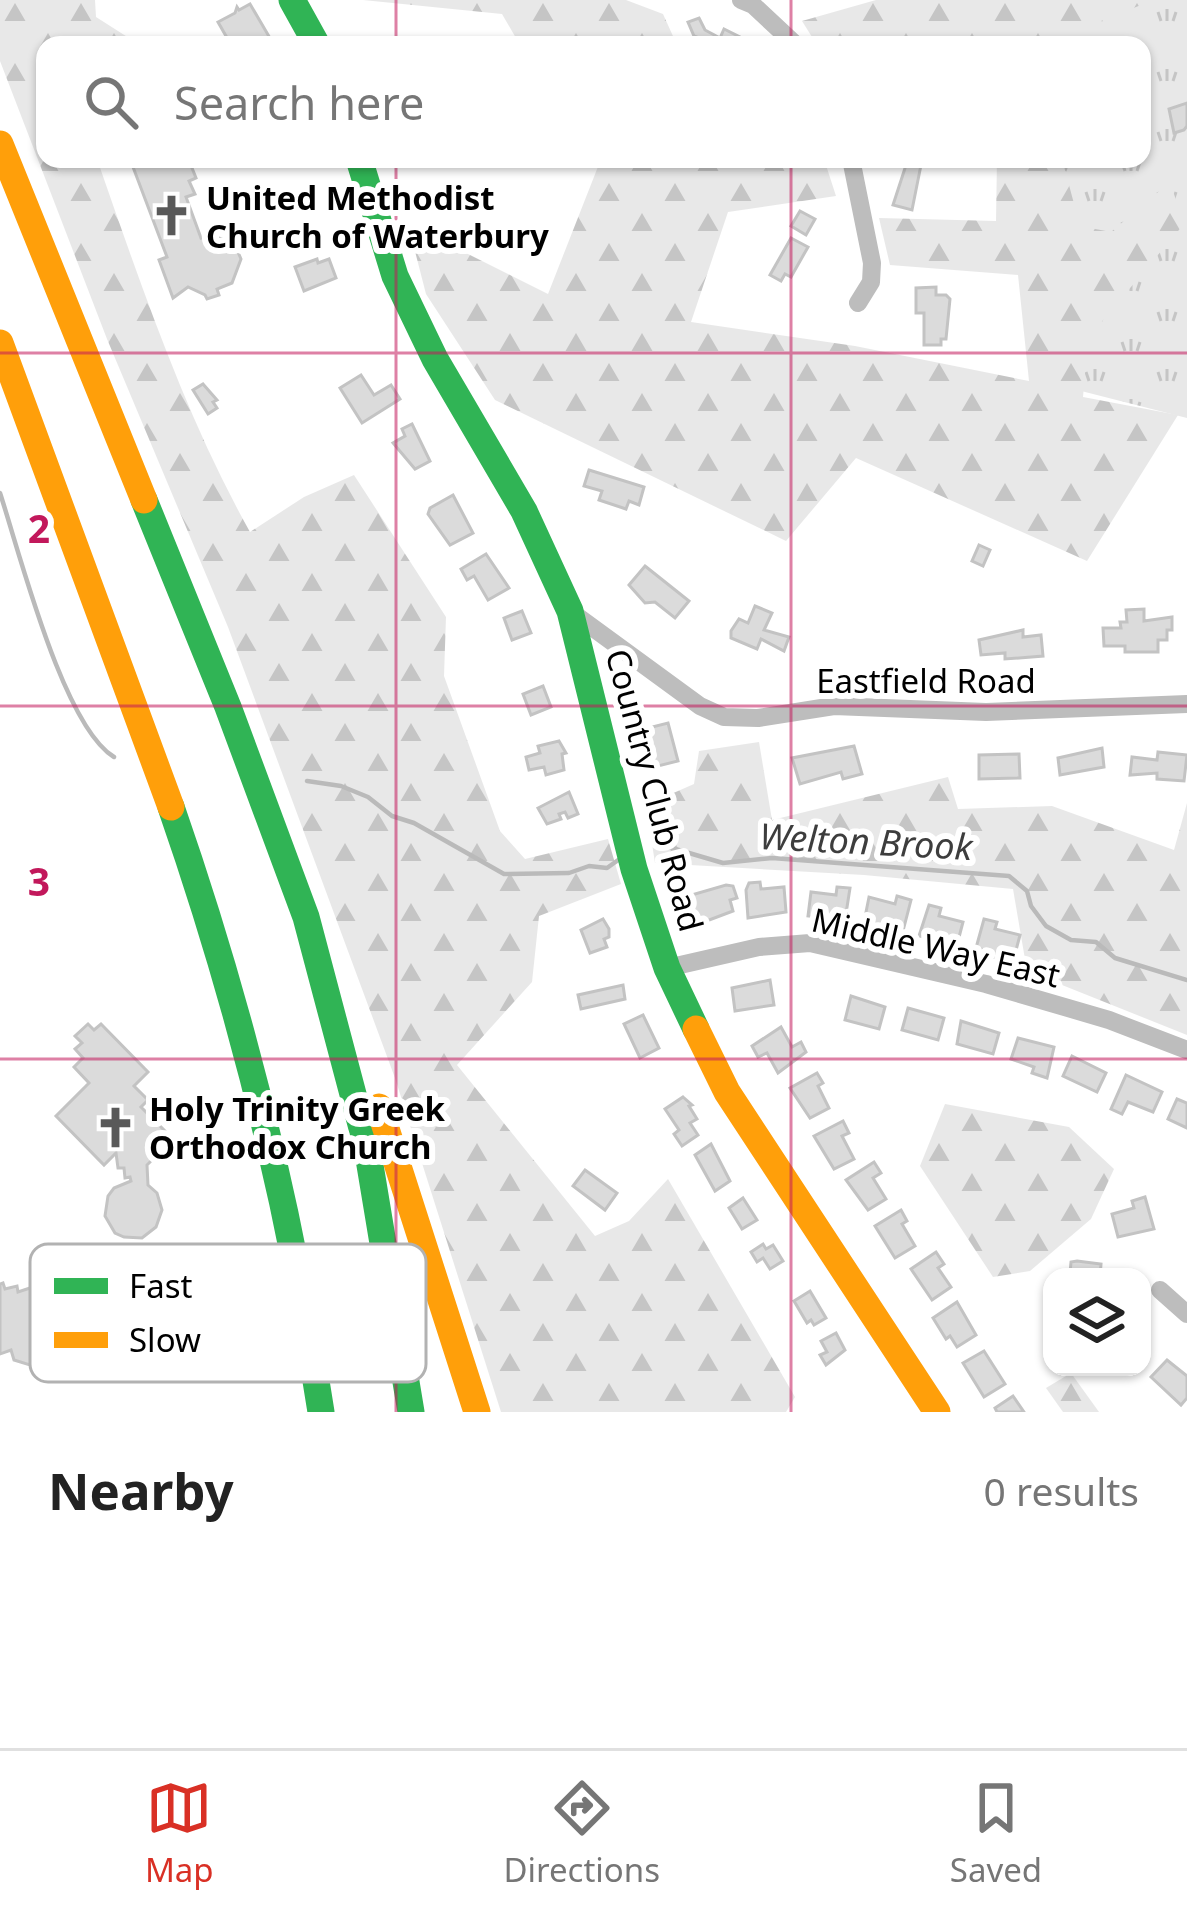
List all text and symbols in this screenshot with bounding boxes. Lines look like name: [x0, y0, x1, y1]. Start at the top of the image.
search box: [36, 36, 1151, 168]
icon: search: [78, 69, 144, 135]
text: Search here: [174, 72, 424, 133]
place label: United Methodist Church of Waterbury: [206, 175, 549, 258]
church icon: United Methodist Church of Waterbury: [149, 193, 195, 239]
text: 2: [28, 501, 50, 554]
street label: Country Club Road: [596, 644, 714, 936]
street label: Eastfield Road: [816, 658, 1036, 703]
water label: Welton Brook: [758, 811, 975, 871]
text: 3: [28, 854, 50, 907]
street label: Middle Way East: [808, 897, 1065, 997]
place label: Holy Trinity Greek Orthodox Church: [149, 1086, 446, 1169]
church icon: Holy Trinity Greek Orthodox Church: [92, 1104, 138, 1150]
legend: [30, 1244, 426, 1382]
text: Fast: [129, 1263, 192, 1308]
map controls: [1043, 1268, 1151, 1376]
button: layers: [1043, 1268, 1151, 1376]
text: Slow: [129, 1317, 201, 1362]
text: Nearby: [48, 1455, 234, 1525]
text: 0 results: [984, 1464, 1139, 1517]
tab: Map: [145, 1775, 214, 1892]
tab: Directions: [503, 1775, 660, 1892]
tab: Saved: [950, 1775, 1042, 1892]

